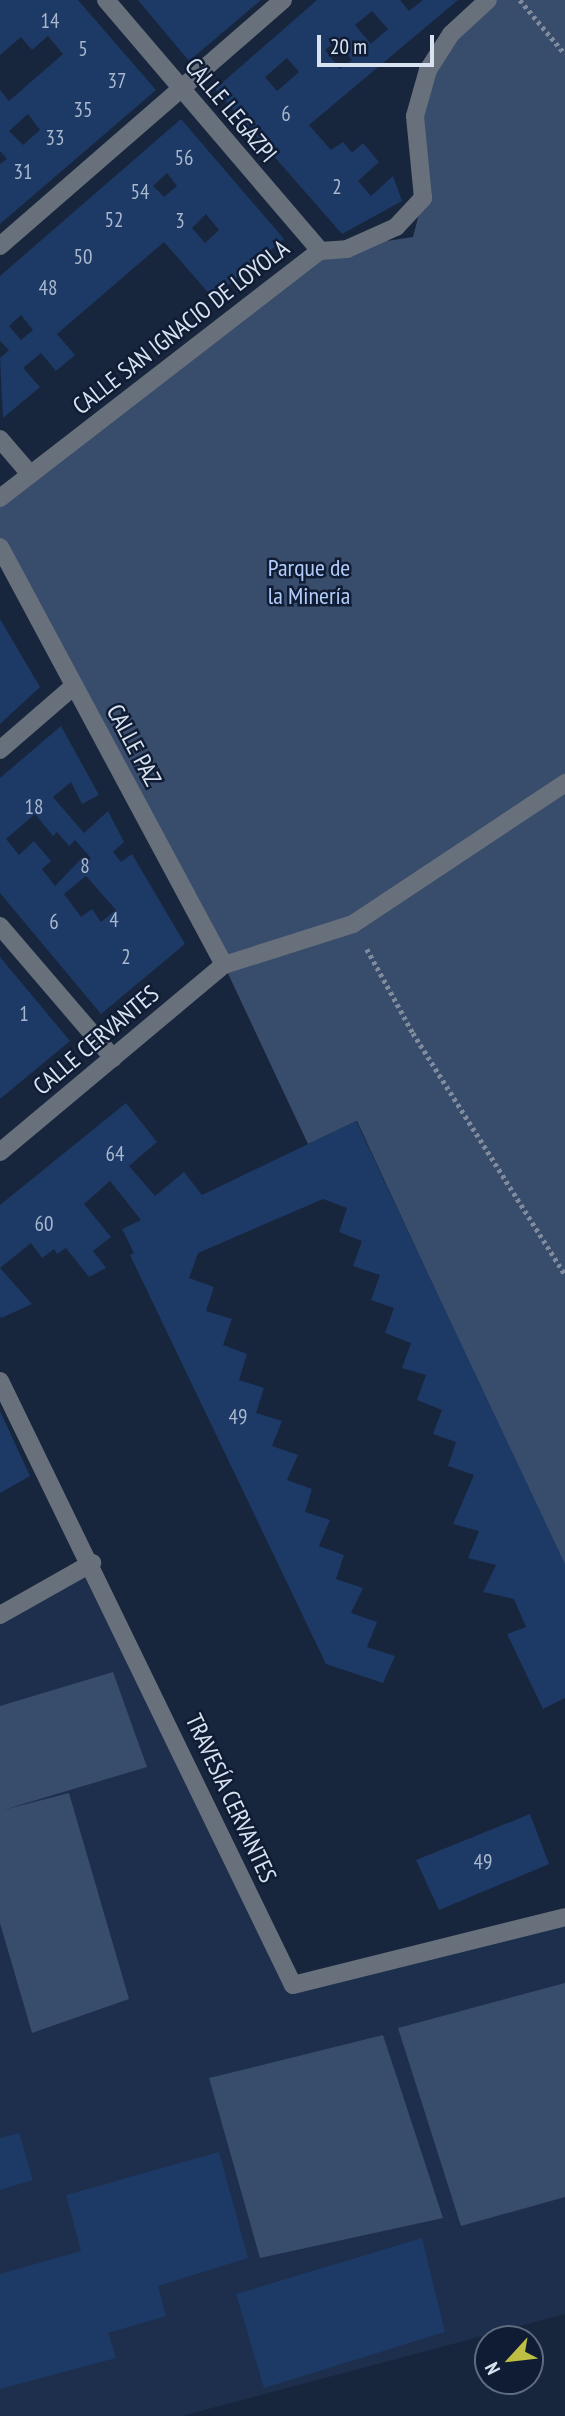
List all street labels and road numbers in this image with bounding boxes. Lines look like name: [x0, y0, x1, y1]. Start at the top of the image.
street label: CALLE LEGAZPI: [179, 52, 283, 168]
street label: CALLE SAN IGNACIO DE LOYOLA: [67, 234, 295, 420]
street label: CALLE PAZ: [101, 699, 167, 791]
street label: CALLE CERVANTES: [28, 979, 164, 1101]
street label: TRAVESÍA CERVANTES: [179, 1709, 283, 1887]

